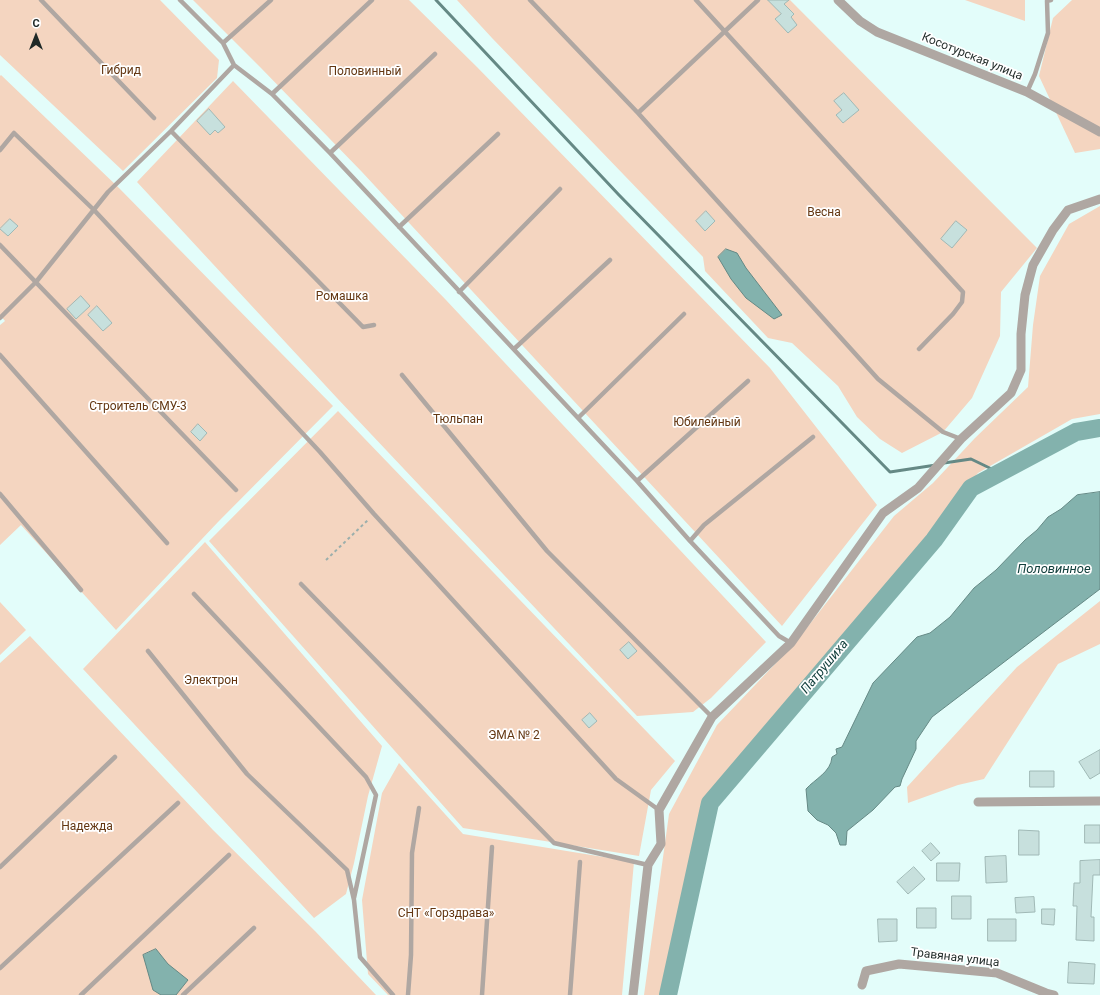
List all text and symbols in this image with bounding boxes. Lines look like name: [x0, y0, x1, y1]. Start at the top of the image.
north arrow: [16, 16, 56, 56]
text: С: [32, 17, 40, 30]
street label: Косотурская улица: [919, 30, 1025, 84]
park label: Гибрид: [101, 64, 141, 78]
park label: Половинный: [329, 65, 401, 79]
park label: Весна: [807, 206, 841, 220]
park label: Ромашка: [316, 290, 368, 304]
park label: Строитель СМУ-3: [89, 400, 187, 414]
park label: Тюльпан: [433, 413, 483, 427]
park label: Юбилейный: [673, 416, 741, 430]
water label: Половинное: [1017, 562, 1091, 578]
water label: Патрушиха: [798, 637, 852, 697]
park label: Электрон: [184, 674, 238, 688]
park label: ЭМА № 2: [488, 729, 540, 743]
park label: Надежда: [61, 820, 113, 834]
park label: СНТ «Горздрава»: [398, 907, 494, 921]
street label: Травяная улица: [910, 945, 1000, 971]

